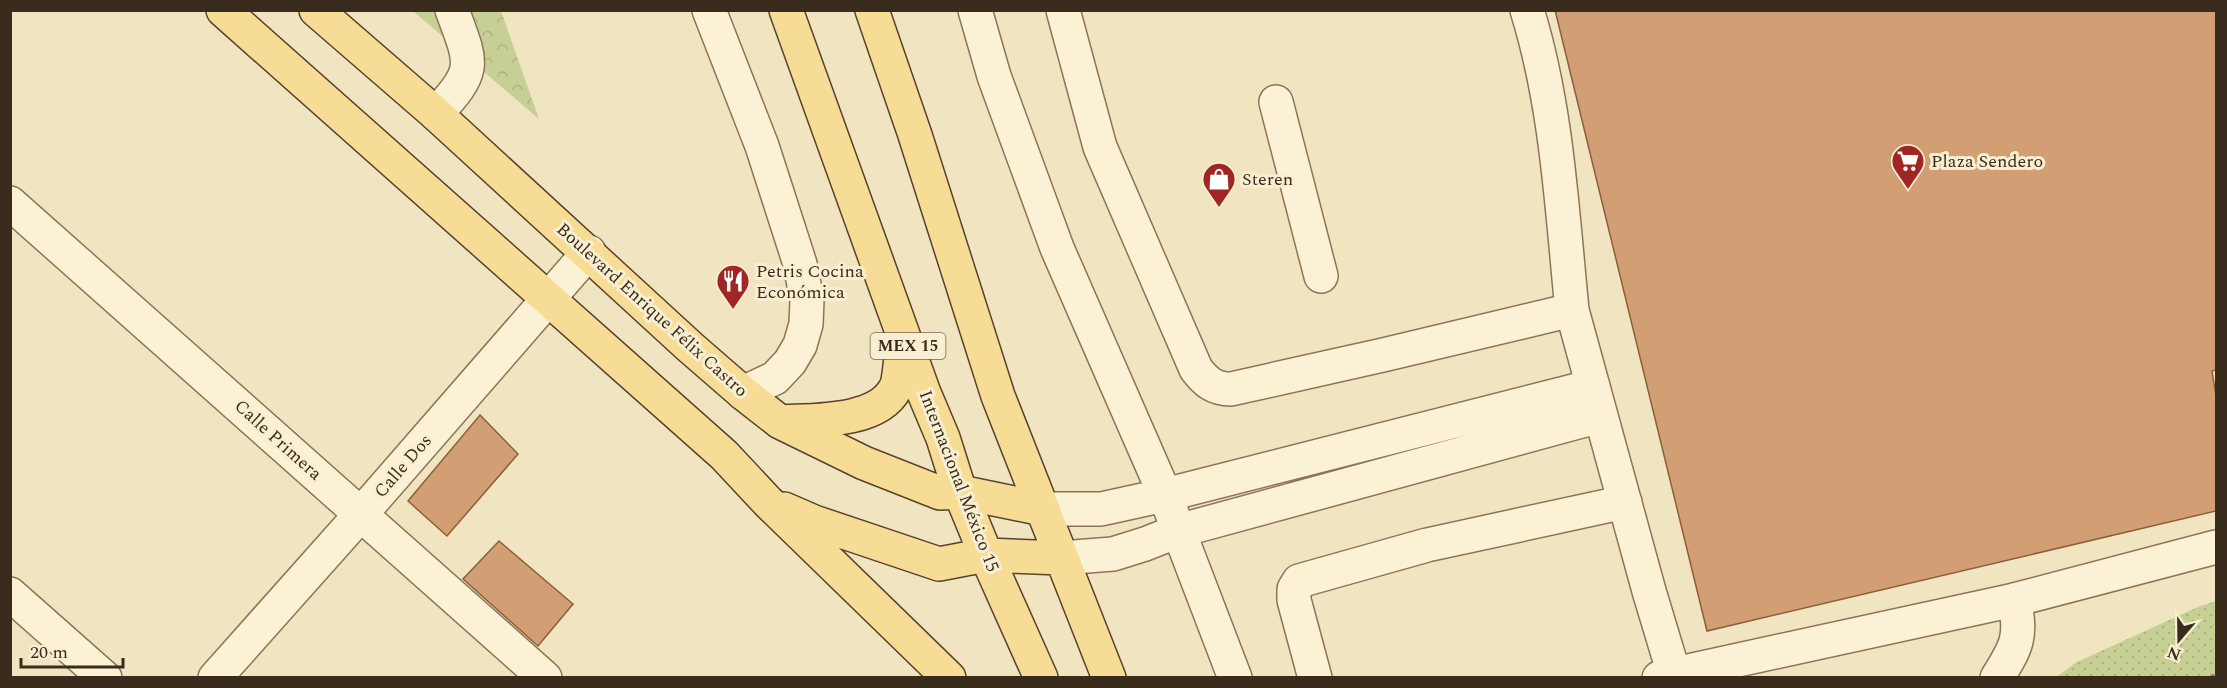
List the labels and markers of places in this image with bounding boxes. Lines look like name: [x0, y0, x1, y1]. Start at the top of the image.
supermarket icon: Plaza Sendero: [1890, 143, 1926, 190]
place label: Plaza Sendero: [1931, 148, 2043, 175]
shop icon: Steren: [1201, 161, 1237, 208]
place label: Steren: [1242, 166, 1293, 193]
place label: Petris Cocina Económica: [756, 258, 864, 306]
restaurant icon: Petris Cocina Económica: [715, 263, 751, 310]

